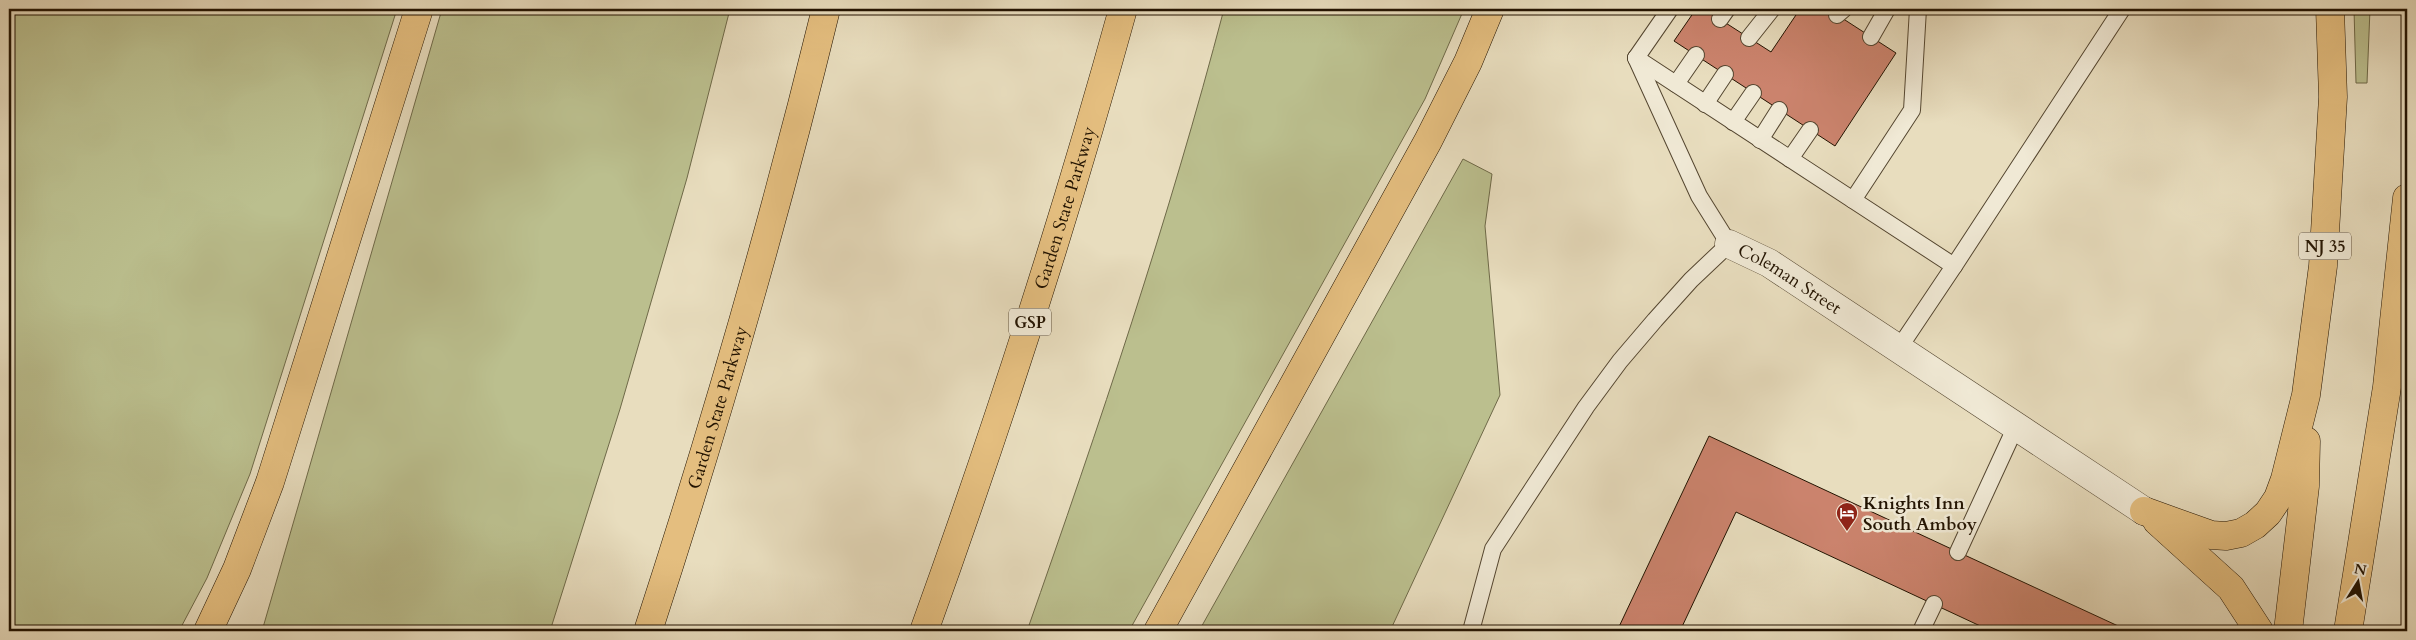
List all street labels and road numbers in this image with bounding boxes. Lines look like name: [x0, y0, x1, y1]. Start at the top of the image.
street label: Garden State Parkway: [1029, 123, 1102, 293]
road number: NJ 35: [2299, 232, 2351, 260]
street label: Coleman Street: [1733, 238, 1846, 321]
road number: GSP: [1009, 308, 1051, 336]
street label: Garden State Parkway: [682, 323, 754, 492]

